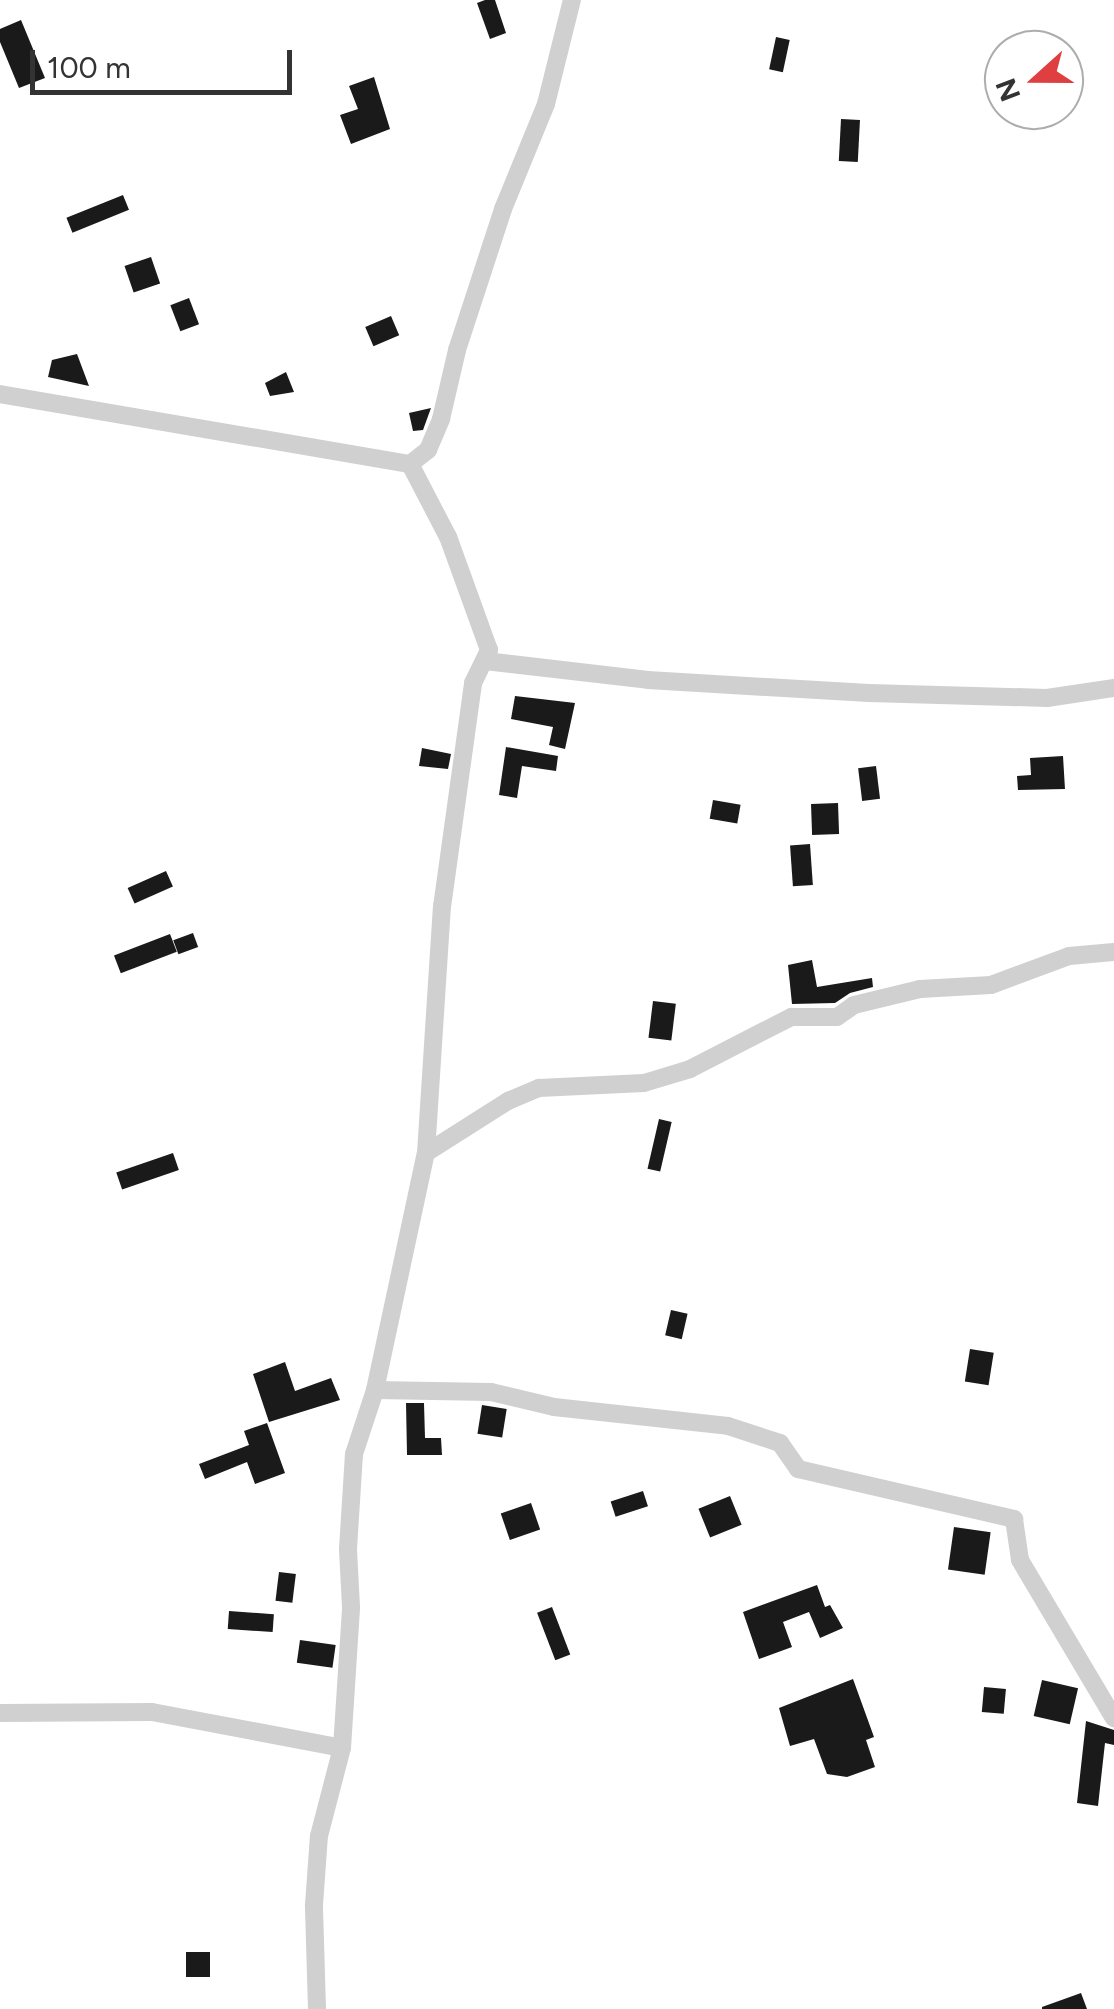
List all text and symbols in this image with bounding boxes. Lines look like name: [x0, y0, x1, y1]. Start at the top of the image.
scale bar: [35, 30, 298, 92]
north arrow: [984, 30, 1084, 130]
text: 100 m: [47, 49, 131, 86]
text: N: [988, 74, 1028, 106]

